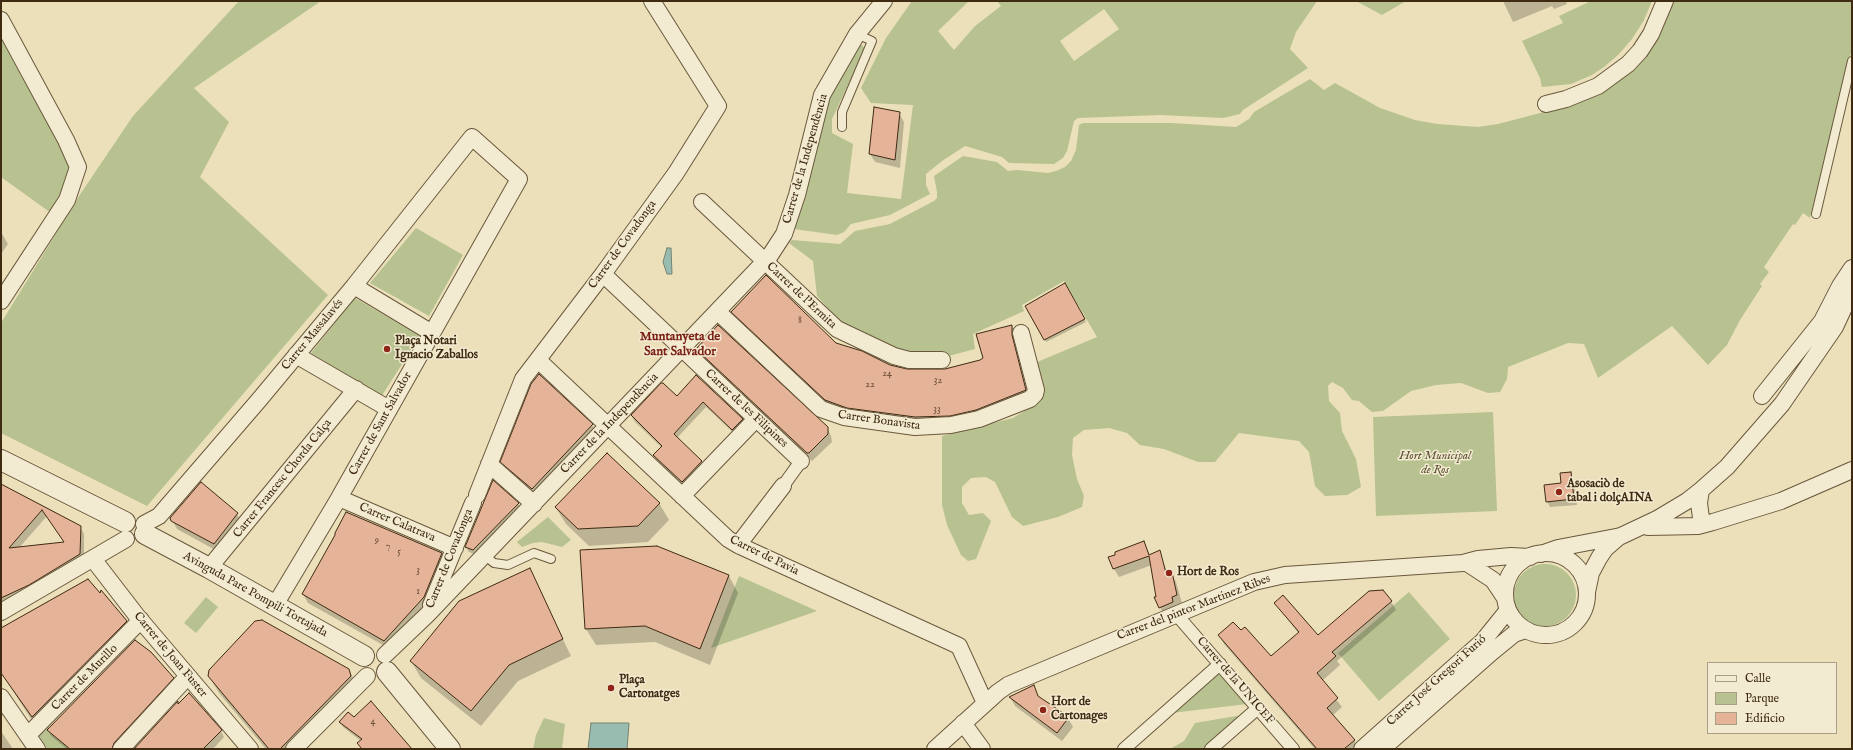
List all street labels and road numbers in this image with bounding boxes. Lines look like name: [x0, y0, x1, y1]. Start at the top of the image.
street label: Carrer de la Independència: [781, 92, 831, 226]
street label: Carrer de Covadonga: [586, 198, 660, 292]
street label: Carrer de l'Ermita: [763, 260, 839, 332]
street label: Carrer Massalavés: [279, 296, 347, 374]
street label: Carrer de les Filipines: [701, 367, 791, 451]
street label: Carrer de Sant Salvador: [347, 370, 415, 478]
street label: Carrer de la Independència: [558, 371, 662, 477]
street label: Carrer Bonavista: [837, 408, 921, 434]
street label: Carrer Francesc Chorda Calça: [231, 417, 335, 541]
street label: Carrer Calatrava: [357, 500, 437, 546]
street label: Carrer de Covadonga: [423, 507, 477, 611]
street label: Carrer de Pavia: [727, 533, 801, 579]
street label: Avinguda Pare Pompili Tortajada: [180, 549, 330, 641]
street label: Carrer del pintor Martinez Ribes: [1115, 572, 1273, 644]
street label: Carrer de Joan Fuster: [130, 609, 210, 701]
street label: Carrer José Gregori Furió: [1384, 633, 1490, 729]
street label: Carrer de la UNICEF: [1193, 634, 1277, 728]
street label: Carrer de Murillo: [49, 642, 121, 714]

